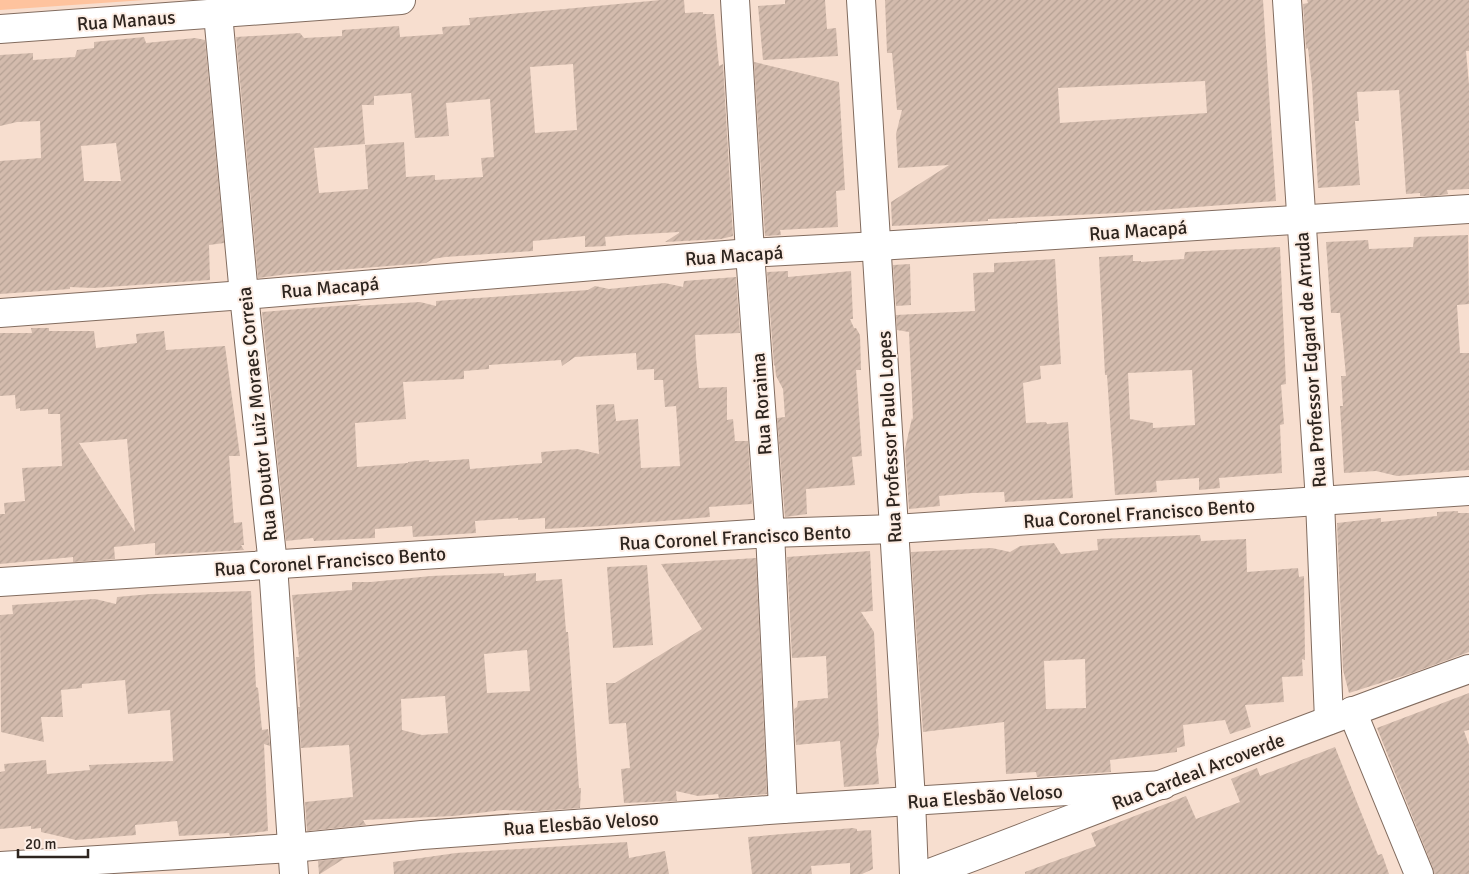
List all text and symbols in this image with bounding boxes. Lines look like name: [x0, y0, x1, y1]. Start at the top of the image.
street label: Rua Manaus: [76, 6, 176, 36]
street label: Rua Macapá: [1088, 216, 1188, 246]
street label: Rua Professor Edgard de Arruda: [1290, 231, 1332, 489]
street label: Rua Macapá: [684, 241, 784, 271]
street label: Rua Macapá: [280, 272, 380, 304]
street label: Rua Doutor Luiz Moraes Correia: [233, 286, 283, 542]
street label: Rua Professor Paulo Lopes: [872, 330, 908, 544]
street label: Rua Roraima: [746, 352, 778, 456]
street label: Rua Coronel Francisco Bento: [1022, 494, 1256, 534]
street label: Rua Coronel Francisco Bento: [619, 520, 852, 556]
street label: Rua Coronel Francisco Bento: [213, 542, 447, 582]
street label: Rua Cardeal Arcoverde: [1109, 728, 1288, 816]
street label: Rua Elesbão Veloso: [907, 780, 1064, 814]
street label: Rua Elesbão Veloso: [503, 807, 660, 841]
scale bar: [18, 826, 88, 858]
text: 20 m: [25, 835, 56, 853]

